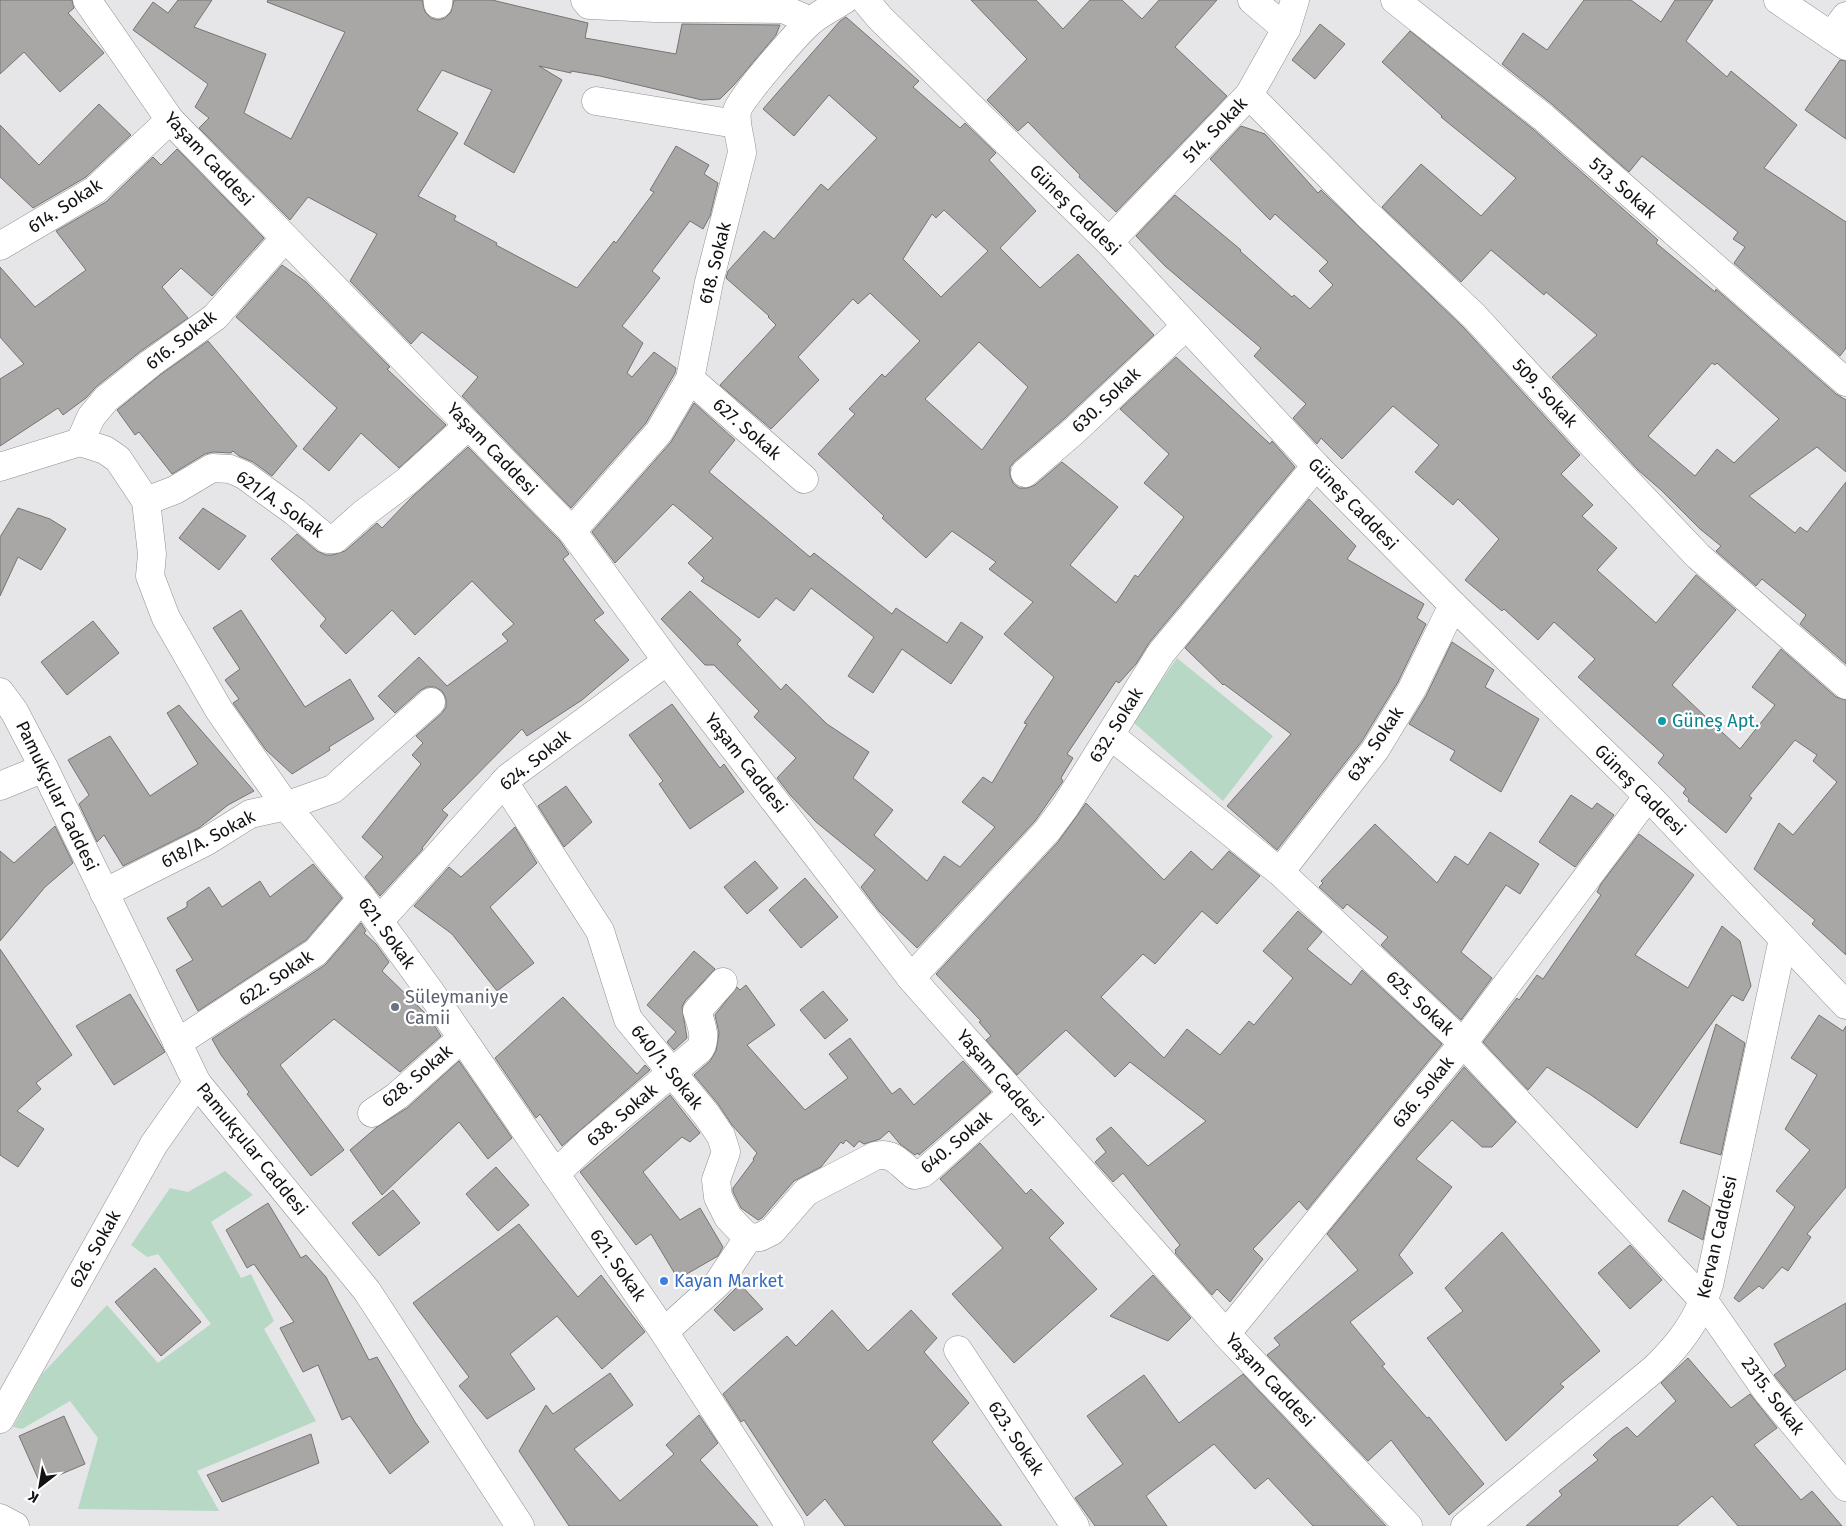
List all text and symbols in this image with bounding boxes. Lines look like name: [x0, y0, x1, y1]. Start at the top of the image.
street label: 514. Sokak: [1178, 92, 1252, 167]
street label: Yaşam Caddesi: [160, 107, 258, 211]
street label: 513. Sokak: [1585, 153, 1662, 224]
street label: Güneş Caddesi: [1025, 160, 1125, 260]
street label: 614. Sokak: [24, 174, 107, 238]
street label: 618. Sokak: [694, 219, 736, 306]
street label: 616. Sokak: [141, 305, 221, 374]
street label: 509. Sokak: [1508, 354, 1583, 432]
street label: 630. Sokak: [1067, 362, 1145, 437]
street label: 627. Sokak: [708, 393, 786, 465]
street label: Yaşam Caddesi: [442, 398, 542, 500]
street label: Güneş Caddesi: [1303, 453, 1403, 555]
street label: 621/A. Sokak: [232, 466, 329, 543]
street label: 632. Sokak: [1084, 683, 1148, 767]
street label: 634. Sokak: [1342, 702, 1408, 785]
street label: Yaşam Caddesi: [700, 709, 792, 817]
place label: Güneş Apt.: [1672, 710, 1759, 732]
marker: Güneş Apt.: [1656, 715, 1668, 727]
street label: Pamukçular Caddesi: [11, 717, 103, 875]
street label: 624. Sokak: [495, 724, 575, 795]
street label: Güneş Caddesi: [1590, 740, 1690, 840]
street label: 618/A. Sokak: [157, 805, 259, 873]
street label: 621. Sokak: [354, 893, 421, 974]
street label: 622. Sokak: [235, 945, 318, 1011]
street label: 625. Sokak: [1382, 966, 1459, 1040]
place label: Süleymaniye Camii: [405, 986, 509, 1029]
marker: Süleymaniye Camii: [389, 1001, 401, 1013]
street label: 640/1. Sokak: [626, 1020, 708, 1114]
street label: Yaşam Caddesi: [952, 1025, 1048, 1131]
street label: 628. Sokak: [377, 1040, 457, 1112]
street label: 636. Sokak: [1388, 1051, 1459, 1132]
street label: Pamukçular Caddesi: [192, 1078, 312, 1220]
street label: 638. Sokak: [582, 1079, 662, 1151]
street label: 640. Sokak: [916, 1105, 997, 1178]
street label: Kervan Caddesi: [1692, 1173, 1742, 1301]
street label: 626. Sokak: [65, 1206, 126, 1292]
street label: 621. Sokak: [585, 1225, 651, 1306]
place label: Kayan Market: [674, 1270, 784, 1292]
marker: Kayan Market: [658, 1275, 670, 1287]
street label: Yaşam Caddesi: [1221, 1328, 1319, 1432]
street label: 2315. Sokak: [1737, 1353, 1810, 1440]
street label: 623. Sokak: [983, 1397, 1049, 1480]
north arrow: [15, 1461, 65, 1511]
text: K: [24, 1487, 42, 1506]

